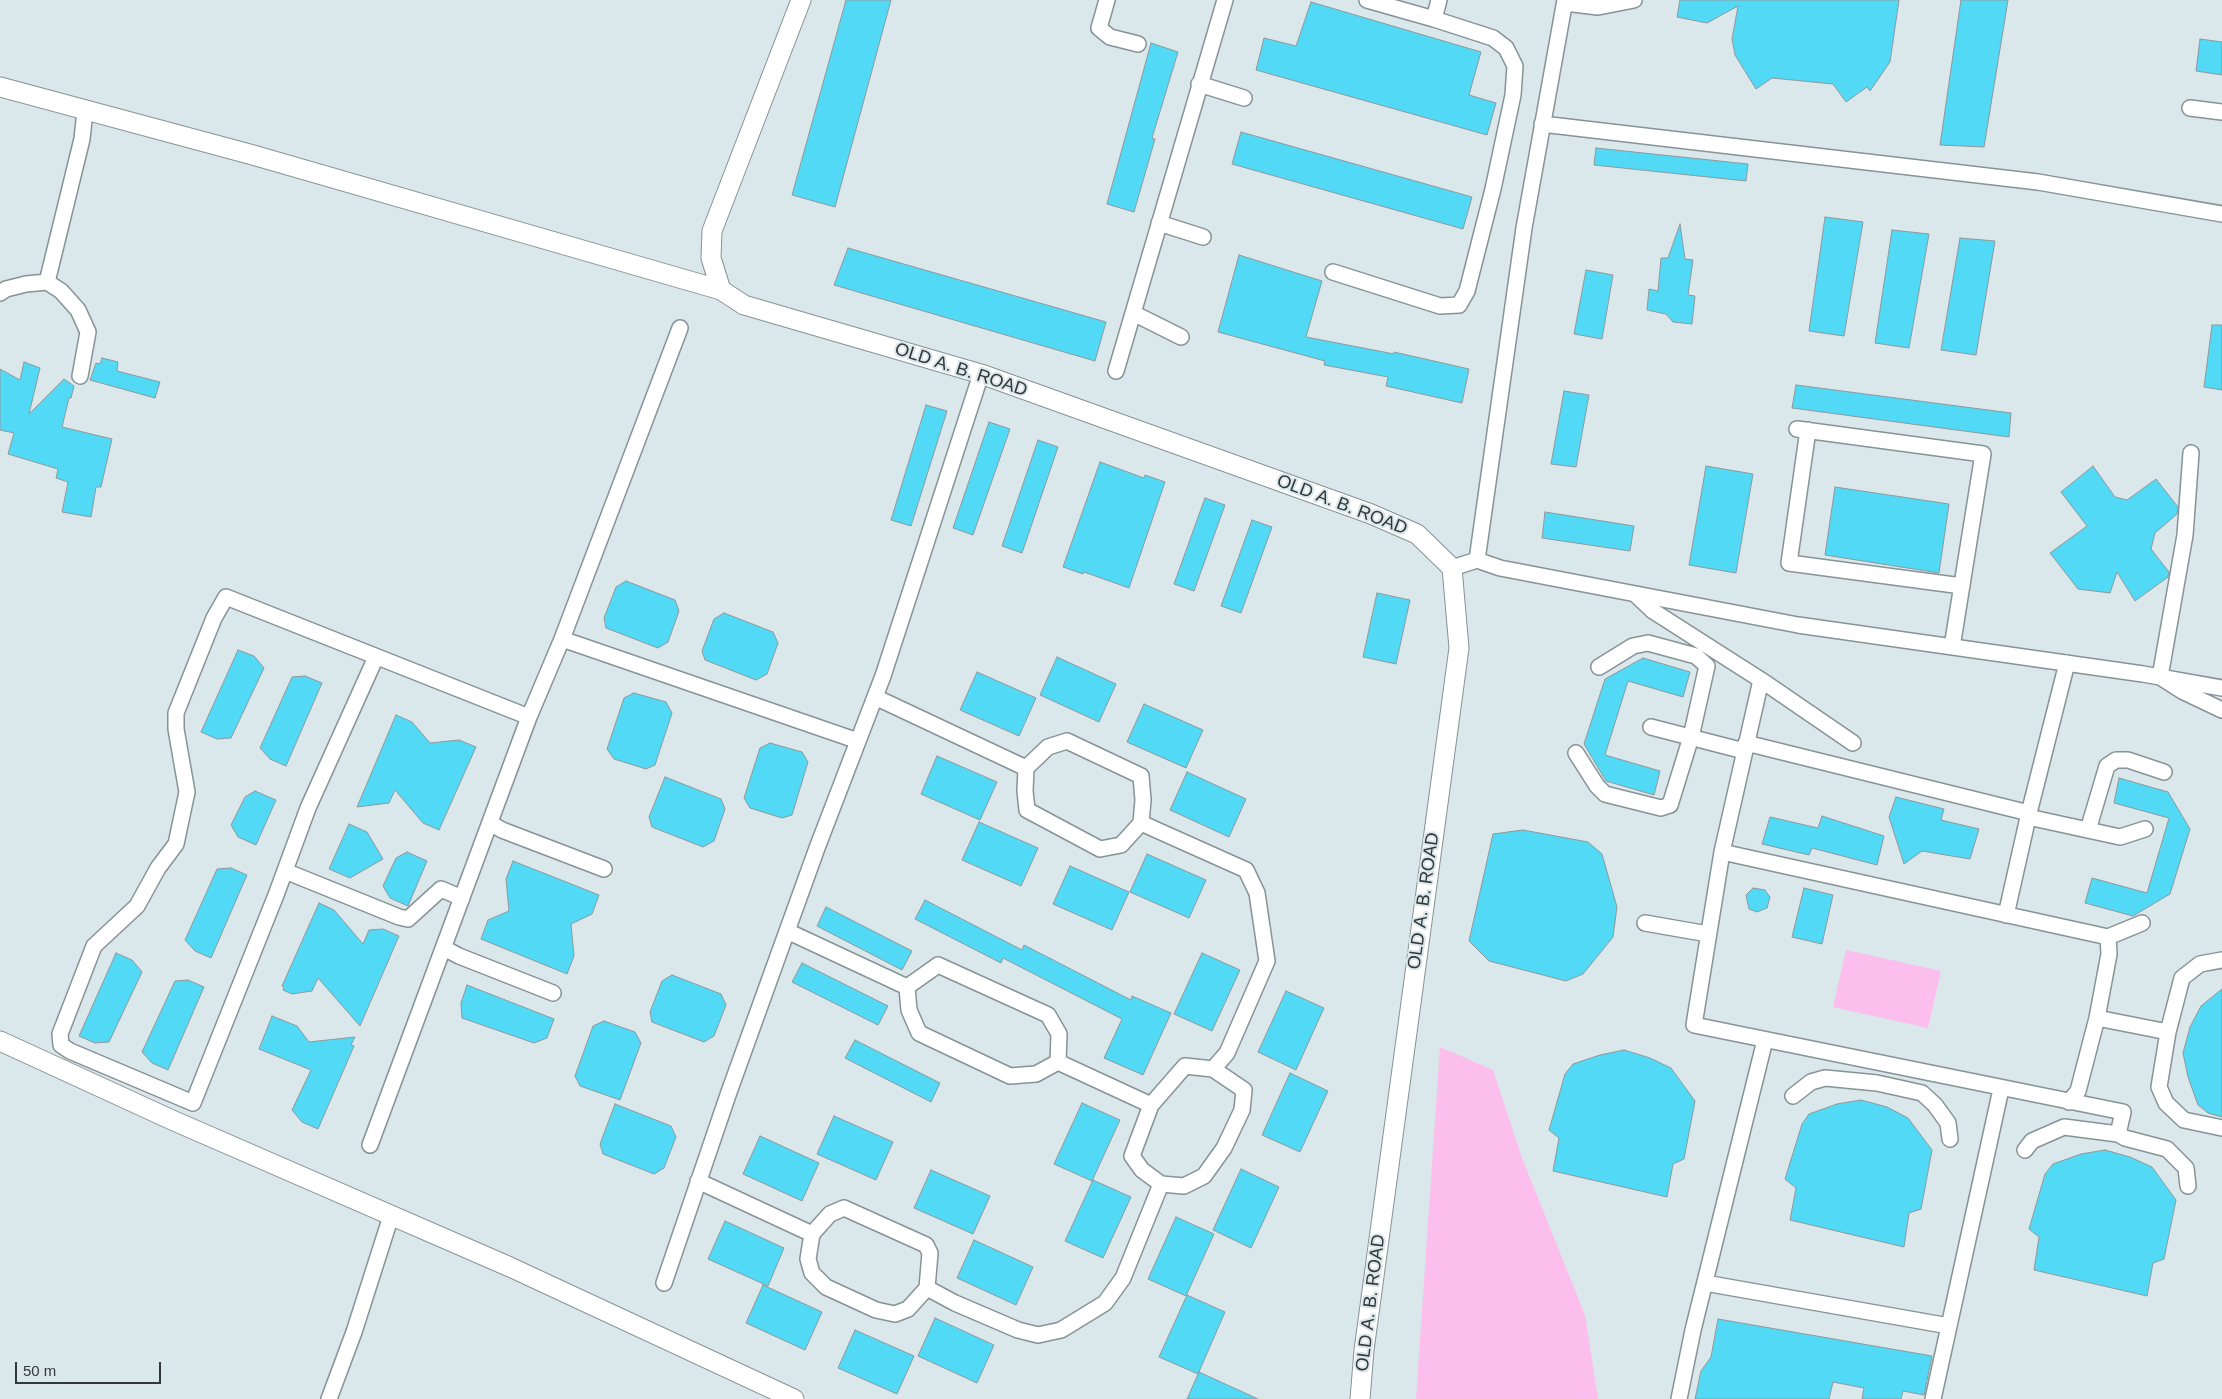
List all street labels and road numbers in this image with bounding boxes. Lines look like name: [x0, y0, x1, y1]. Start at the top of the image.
street label: OLD A. B. ROAD: [892, 338, 1030, 402]
street label: OLD A. B. ROAD: [1274, 470, 1410, 540]
street label: OLD A. B. ROAD: [1404, 831, 1444, 971]
street label: OLD A. B. ROAD: [1352, 1233, 1390, 1373]

